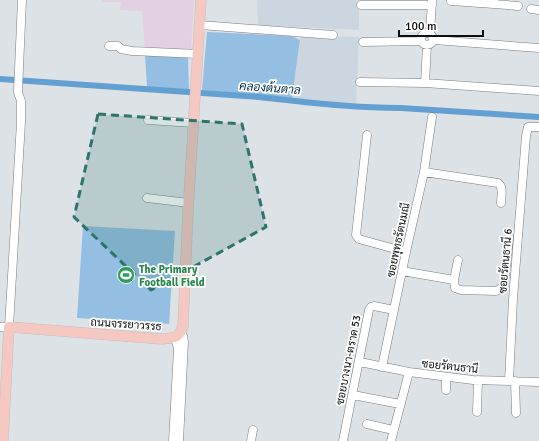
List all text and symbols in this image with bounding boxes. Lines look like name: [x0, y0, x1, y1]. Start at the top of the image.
scale bar: [399, 12, 483, 38]
text: 100 m: [405, 19, 437, 34]
water label: คลองต้นตาล: [239, 79, 301, 98]
street label: ซอยพุทธรัตนมณี: [382, 201, 415, 279]
street label: ซอยรัตนธานี 6: [494, 228, 515, 294]
place label: The Primary Football Field: [139, 263, 205, 289]
sports icon: The Primary Football Field: [116, 265, 136, 285]
street label: ซอยบางนา-ตราด 53: [333, 314, 364, 406]
street label: ถนนจรรยาวรรธ: [90, 316, 162, 333]
street label: ซอยรัตนธานี: [421, 355, 479, 376]

